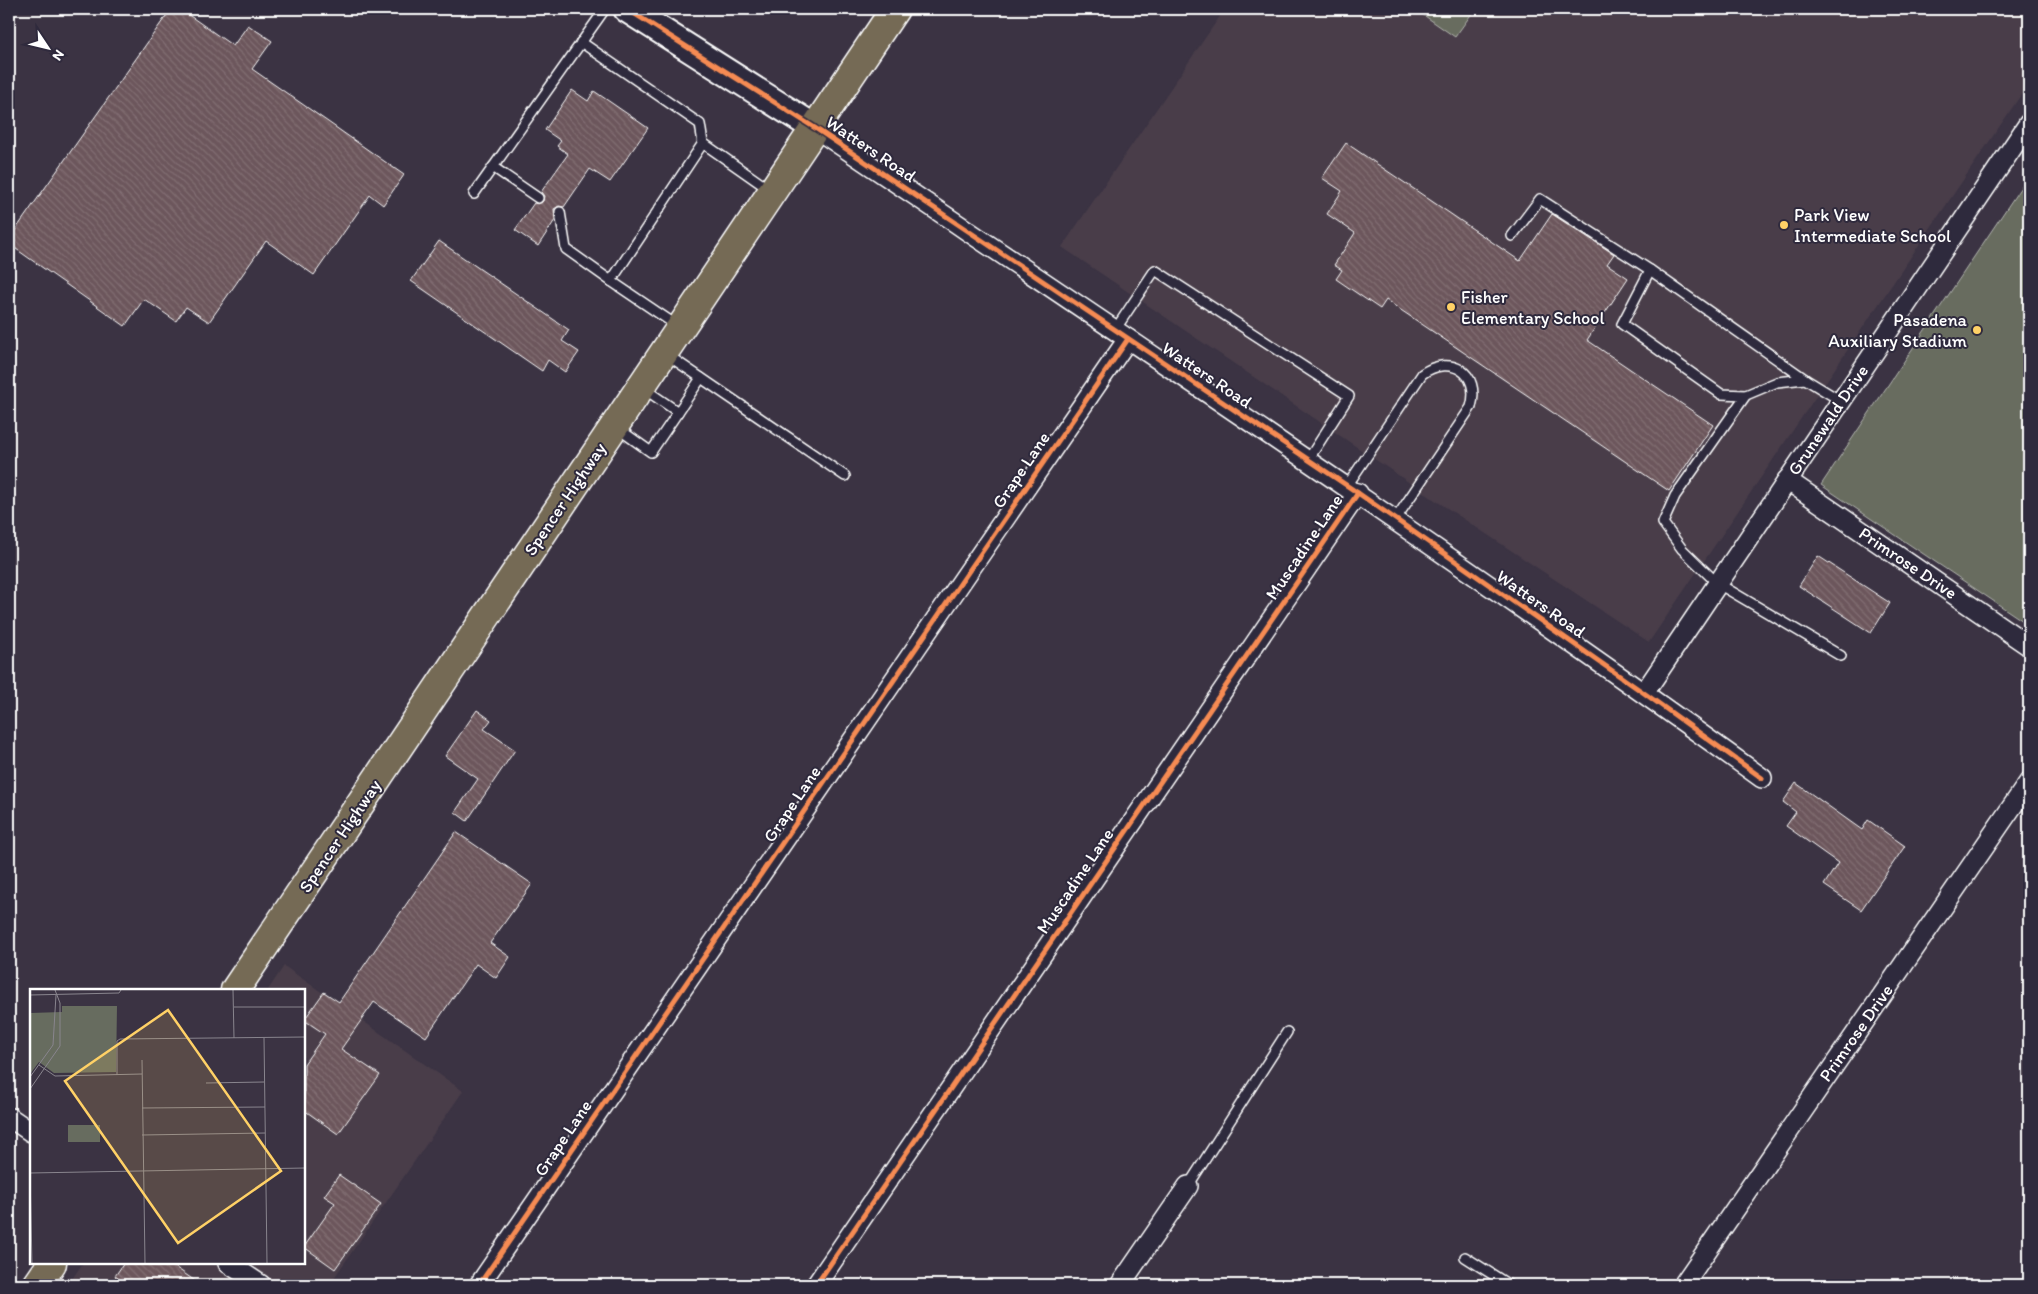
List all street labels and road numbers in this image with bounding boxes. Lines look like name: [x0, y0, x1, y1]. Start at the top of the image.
street label: Watters Road: [822, 111, 920, 187]
street label: Watters Road: [1158, 337, 1256, 413]
street label: Grunewald Drive: [1783, 361, 1873, 479]
street label: Grape Lane: [987, 428, 1055, 512]
street label: Spencer Highway: [519, 438, 611, 560]
street label: Muscadine Lane: [1261, 490, 1347, 604]
street label: Primrose Drive: [1855, 522, 1961, 604]
street label: Watters Road: [1492, 565, 1590, 643]
street label: Grape Lane: [758, 762, 826, 846]
street label: Spencer Highway: [294, 775, 386, 897]
street label: Muscadine Lane: [1032, 824, 1118, 938]
street label: Primrose Drive: [1814, 980, 1898, 1086]
street label: Grape Lane: [529, 1096, 597, 1180]

